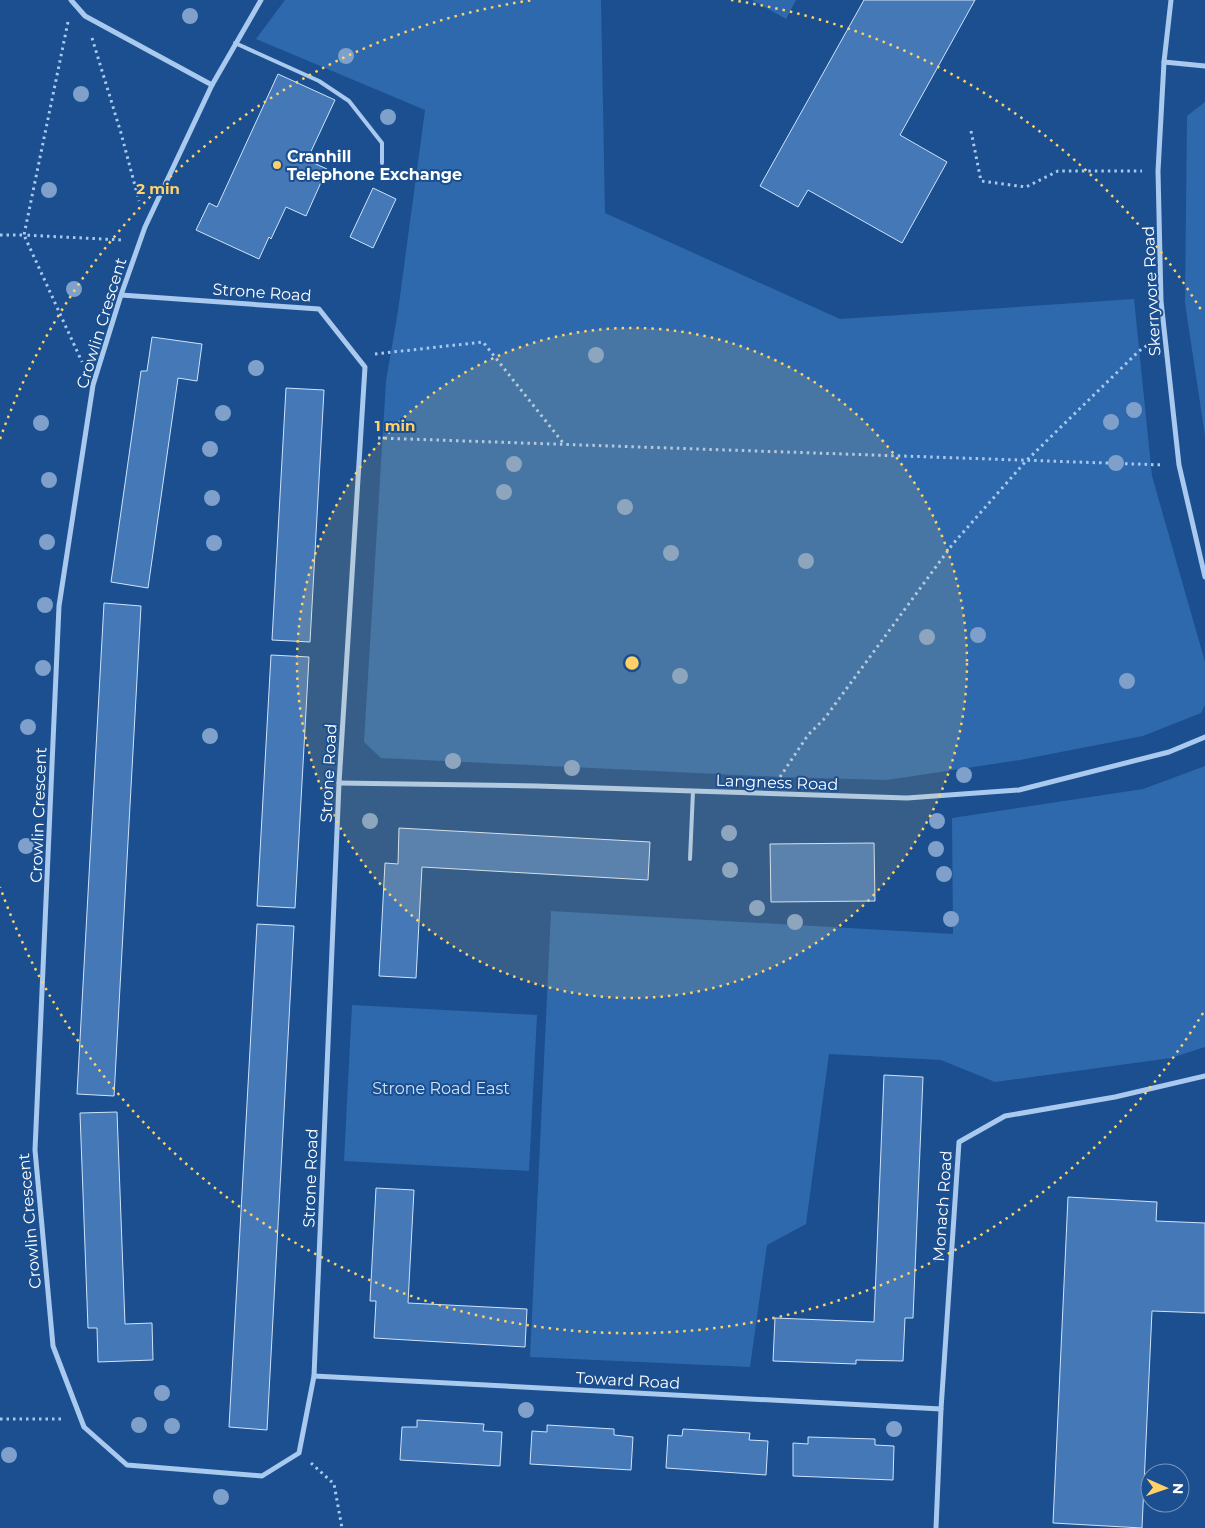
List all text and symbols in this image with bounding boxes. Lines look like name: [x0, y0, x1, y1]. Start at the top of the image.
place label: Cranhill Telephone Exchange: [287, 147, 462, 184]
marker: Cranhill Telephone Exchange: [271, 159, 283, 171]
text: 2 min: [136, 179, 180, 198]
street label: Skerryvore Road: [1139, 225, 1164, 357]
street label: Crowlin Crescent: [73, 255, 131, 391]
street label: Strone Road: [212, 280, 312, 305]
text: 1 min: [375, 416, 415, 435]
centre of rings: [623, 654, 641, 672]
street label: Strone Road: [316, 723, 341, 823]
street label: Crowlin Crescent: [27, 746, 50, 883]
street label: Langness Road: [715, 771, 839, 794]
park label: Strone Road East: [372, 1079, 510, 1098]
street label: Strone Road: [299, 1128, 322, 1228]
street label: Monach Road: [929, 1150, 956, 1262]
street label: Crowlin Crescent: [14, 1152, 45, 1289]
street label: Toward Road: [575, 1368, 681, 1393]
north arrow: [1140, 1463, 1190, 1513]
text: N: [1169, 1482, 1187, 1494]

